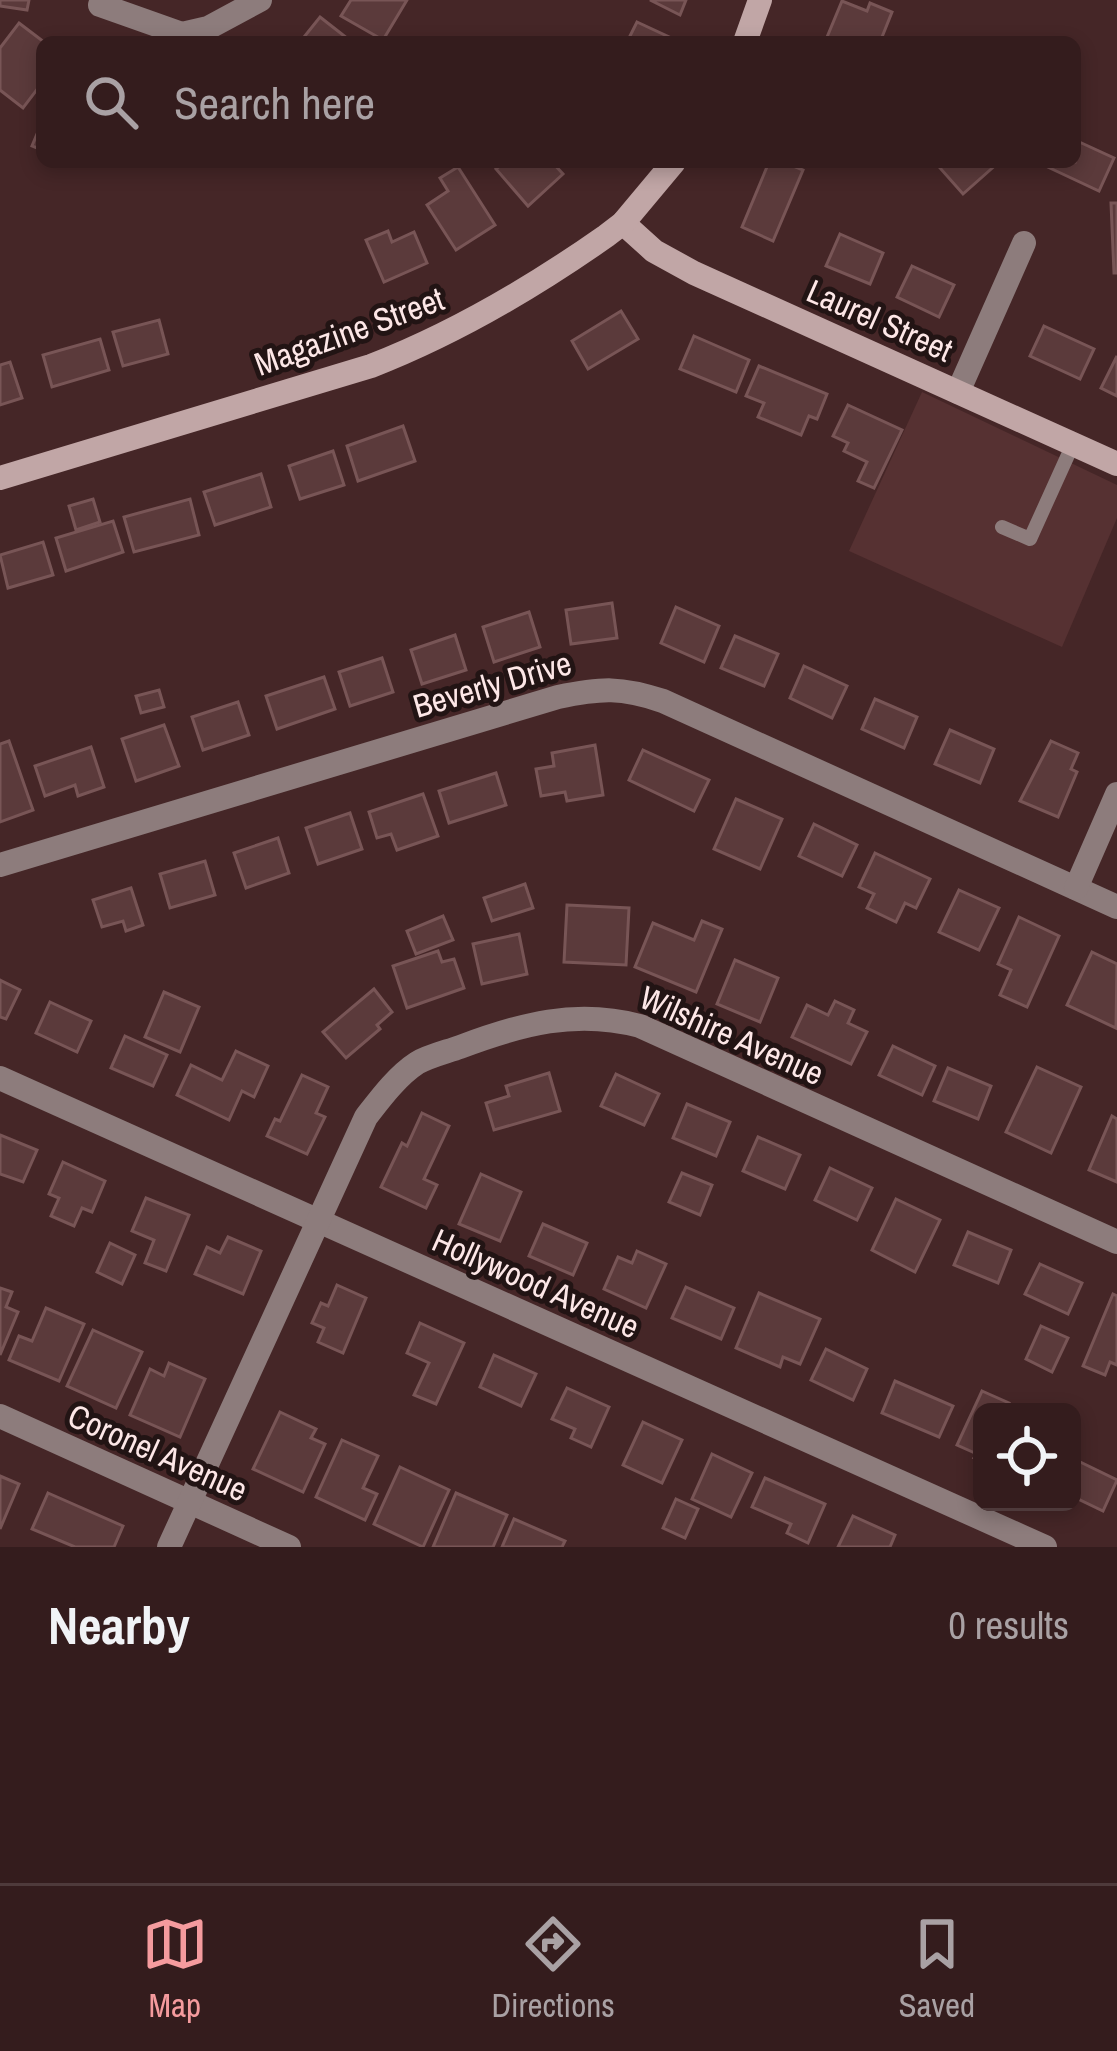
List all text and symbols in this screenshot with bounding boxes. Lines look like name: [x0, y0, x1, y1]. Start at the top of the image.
search box: [36, 36, 1081, 168]
icon: search: [78, 69, 144, 135]
text: Search here: [174, 72, 375, 133]
street label: Laurel Street: [800, 268, 960, 372]
street label: Magazine Street: [248, 276, 450, 386]
street label: Beverly Drive: [408, 640, 576, 728]
street label: Wilshire Avenue: [633, 975, 831, 1095]
street label: Hollywood Avenue: [426, 1218, 646, 1348]
street label: Coronel Avenue: [61, 1393, 255, 1511]
map controls: [973, 1403, 1081, 1511]
button: locate: [973, 1403, 1081, 1511]
text: Nearby: [48, 1591, 190, 1660]
text: 0 results: [948, 1599, 1069, 1651]
tab: Map: [142, 1911, 208, 2027]
tab: Directions: [491, 1911, 615, 2027]
tab: Saved: [898, 1911, 975, 2027]

